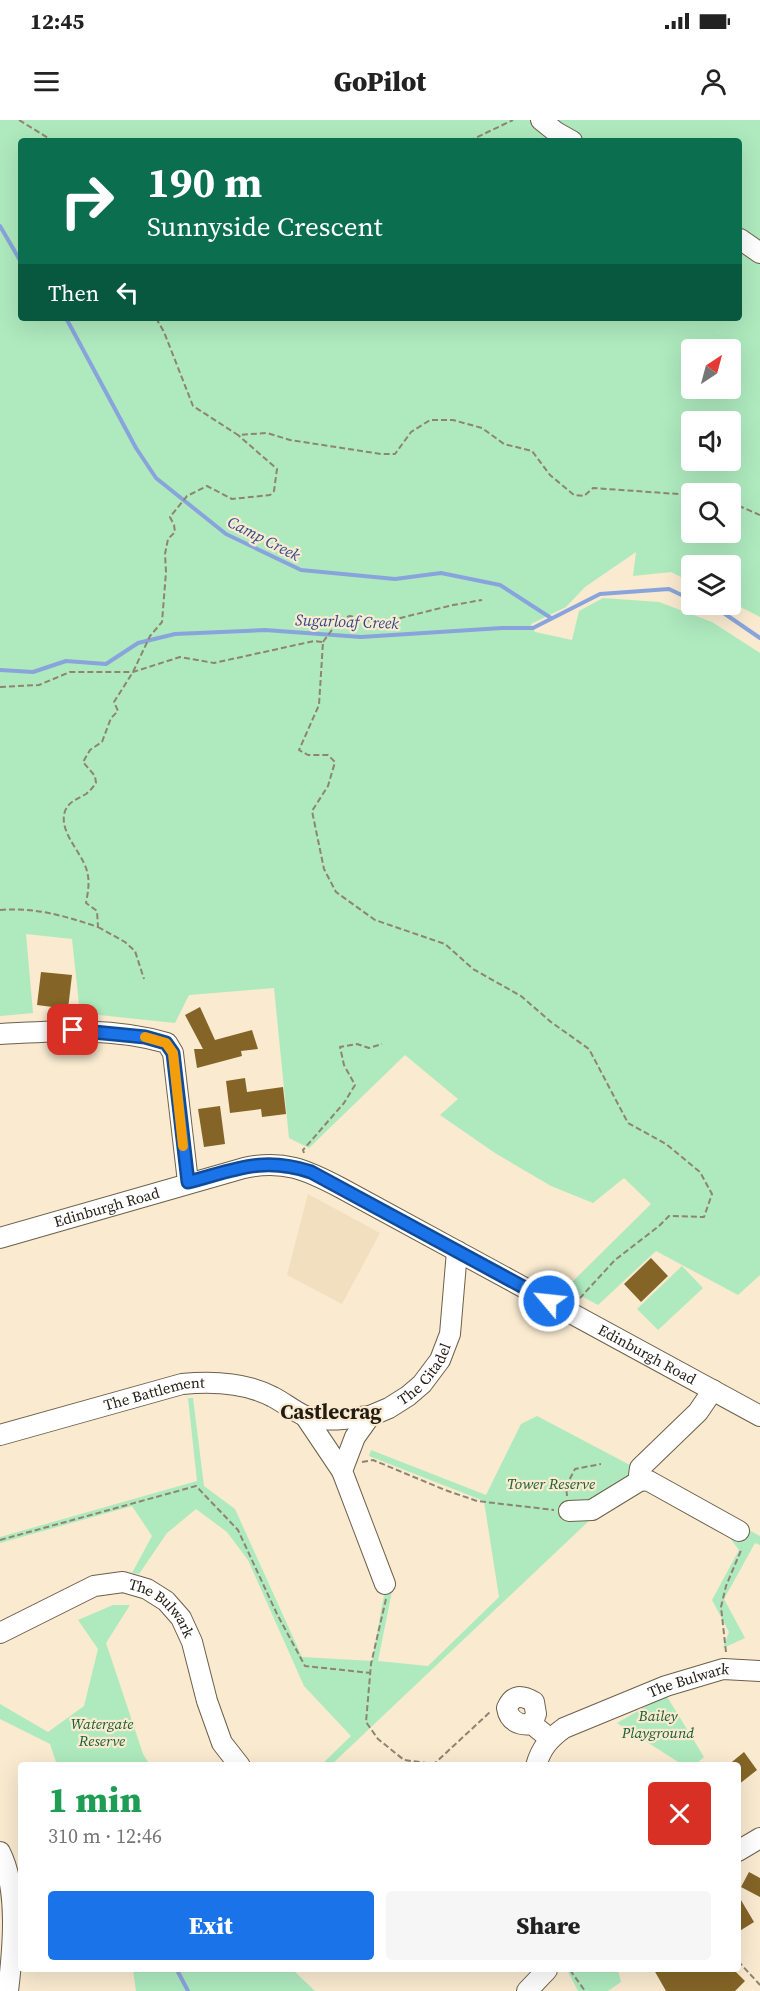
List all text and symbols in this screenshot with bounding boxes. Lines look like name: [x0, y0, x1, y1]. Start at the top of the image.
text: 12:45: [30, 6, 84, 36]
text: GoPilot: [334, 63, 426, 100]
icon: menu: [30, 65, 63, 98]
icon: person: [697, 65, 730, 98]
text: 190 m: [147, 153, 262, 211]
icon: right: [48, 162, 126, 240]
text: Sunnyside Crescent: [147, 208, 383, 245]
icon: left: [111, 276, 144, 309]
text: Then: [48, 278, 99, 308]
north arrow: [681, 339, 741, 399]
map controls: [681, 339, 741, 615]
button: sound: [681, 411, 741, 471]
button: search: [681, 483, 741, 543]
water label: Camp Creek: [224, 510, 304, 566]
button: layers: [681, 555, 741, 615]
water label: Sugarloaf Creek: [295, 608, 400, 634]
pin: [47, 1004, 98, 1055]
icon: arrive: [56, 1013, 89, 1046]
street label: Edinburgh Road: [51, 1182, 162, 1232]
position arrow: [517, 1269, 581, 1333]
street label: Edinburgh Road: [594, 1319, 700, 1390]
street label: The Citadel: [393, 1339, 456, 1410]
street label: The Battlement: [101, 1372, 205, 1415]
district label: Castlecrag: [280, 1397, 382, 1426]
park label: Tower Reserve: [507, 1473, 595, 1494]
street label: The Bulwark: [126, 1573, 200, 1642]
street label: The Bulwark: [644, 1658, 731, 1702]
park label: Bailey Playground: [621, 1705, 694, 1743]
park label: Watergate Reserve: [71, 1713, 133, 1751]
text: 1 min: [48, 1775, 142, 1824]
button: close: [648, 1782, 711, 1845]
text: 310 m · 12:46: [48, 1822, 162, 1850]
button: Exit: [48, 1891, 374, 1960]
button: Share: [386, 1891, 711, 1960]

